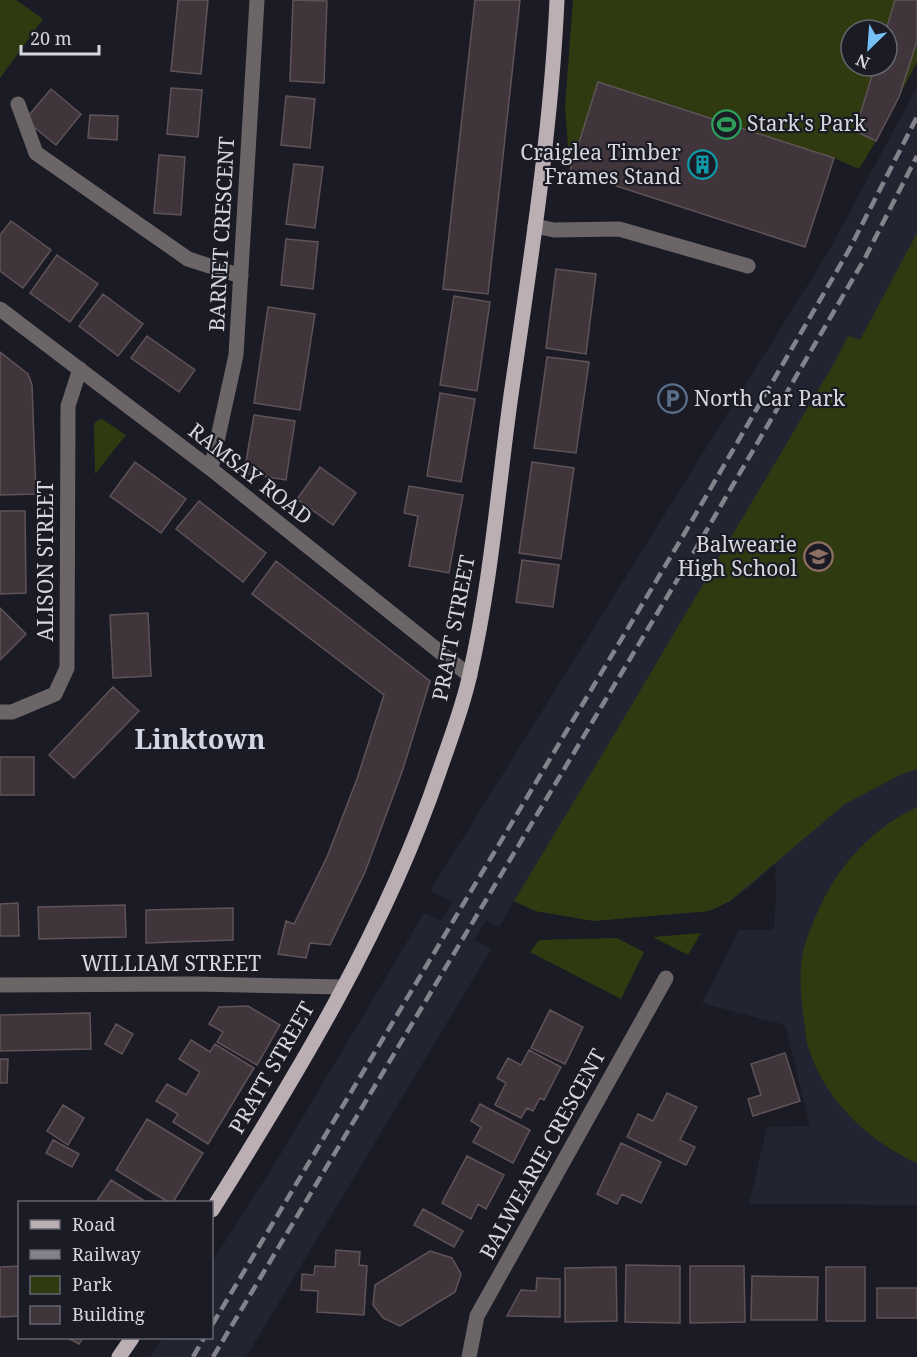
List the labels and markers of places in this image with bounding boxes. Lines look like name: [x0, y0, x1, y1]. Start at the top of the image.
sports icon: Stark's Park: [710, 108, 742, 140]
place label: Stark's Park: [747, 109, 867, 137]
place label: Craiglea Timber Frames Stand: [520, 138, 681, 190]
building icon: Craiglea Timber Frames Stand: [686, 149, 718, 181]
parking icon: North Car Park: [657, 383, 689, 415]
place label: North Car Park: [694, 384, 846, 412]
place label: Balwearie High School: [678, 530, 797, 582]
school or university icon: Balwearie High School: [802, 541, 834, 573]

